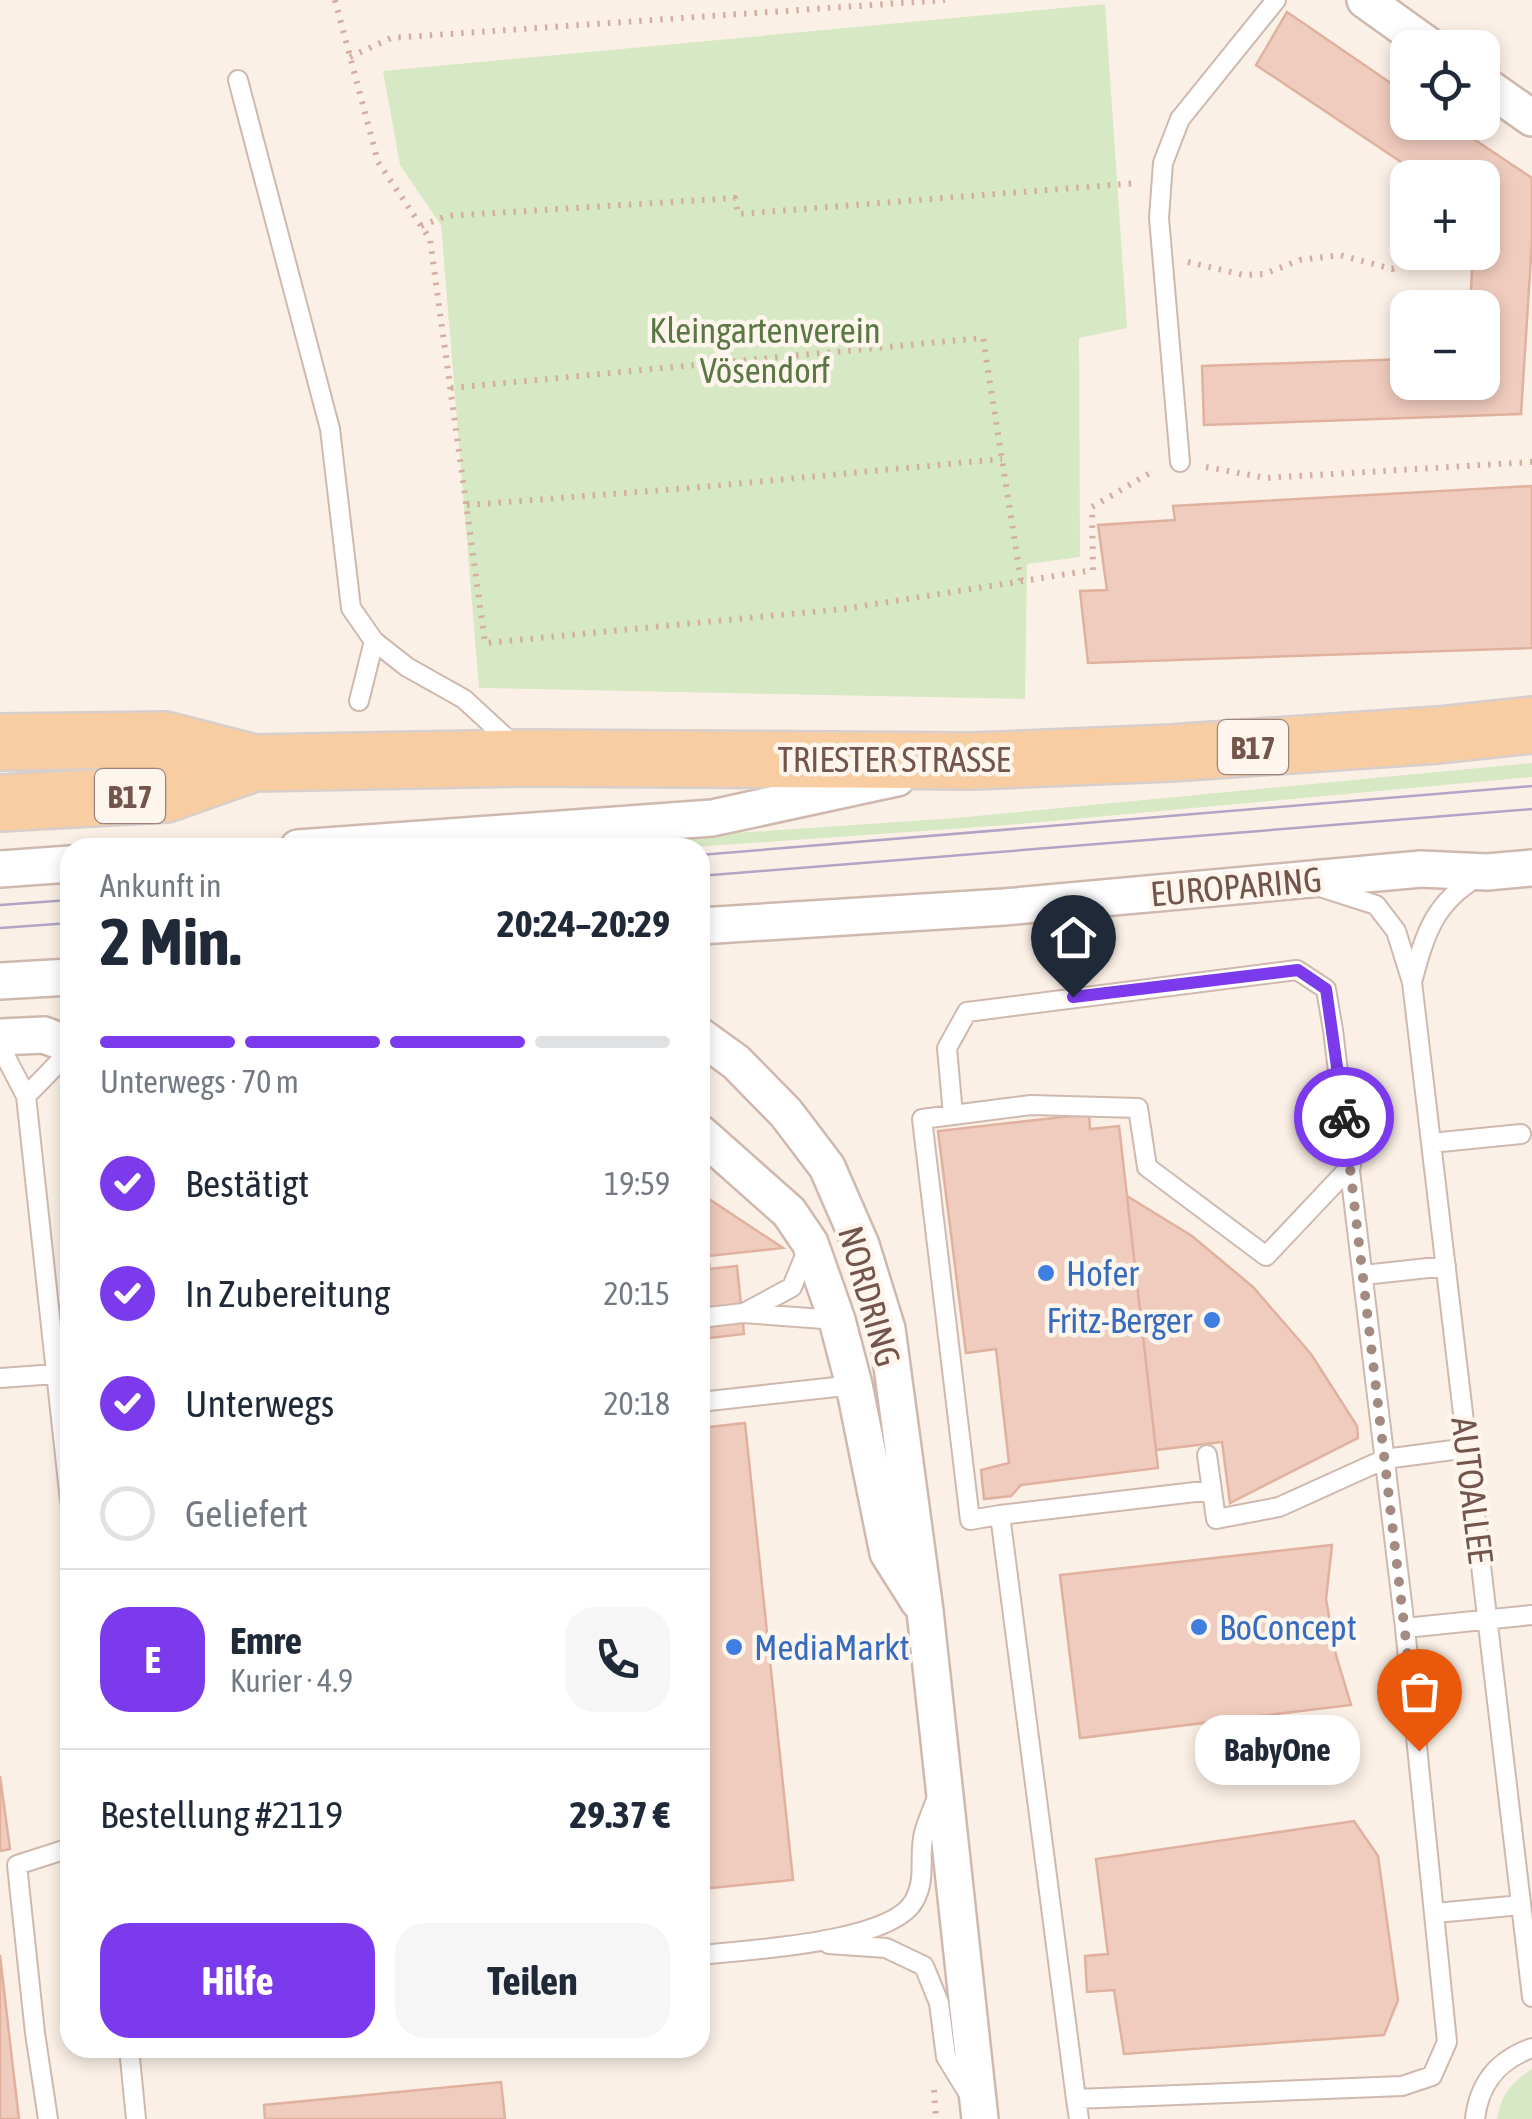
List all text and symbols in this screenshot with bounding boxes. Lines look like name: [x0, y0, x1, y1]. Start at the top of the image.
map controls: [1390, 30, 1500, 400]
button: locate: [1390, 30, 1500, 140]
button: +: [1390, 160, 1500, 270]
button: −: [1390, 290, 1500, 400]
park label: Kleingartenverein Vösendorf: [649, 310, 881, 390]
road number: B17: [1218, 720, 1288, 774]
street label: TRIESTER STRASSE: [778, 739, 1011, 779]
road number: B17: [95, 769, 165, 823]
street label: EUROPARING: [1149, 859, 1323, 913]
text: Ankunft in: [100, 867, 222, 904]
pin: [1031, 895, 1116, 998]
text: 20:24–20:29: [497, 902, 670, 945]
text: 2 Min.: [100, 904, 241, 979]
icon: home: [1046, 910, 1101, 965]
text: Unterwegs · 70 m: [100, 1063, 299, 1100]
courier: [1294, 1067, 1394, 1167]
icon: bike: [1317, 1090, 1372, 1145]
icon: check: [100, 1156, 155, 1211]
text: Bestätigt: [185, 1162, 309, 1205]
text: 19:59: [604, 1165, 670, 1202]
street label: NORDRING: [831, 1221, 909, 1371]
place label: Hofer: [1066, 1253, 1139, 1293]
marker: Hofer: [1035, 1262, 1057, 1284]
icon: check: [100, 1266, 155, 1321]
text: In Zubereitung: [185, 1272, 390, 1315]
text: 20:15: [604, 1275, 670, 1312]
place label: Fritz-Berger: [1046, 1300, 1193, 1340]
marker: Fritz-Berger: [1201, 1309, 1223, 1331]
icon: check: [100, 1376, 155, 1431]
text: Unterwegs: [185, 1382, 334, 1425]
text: 20:18: [604, 1385, 670, 1422]
street label: AUTOALLEE: [1444, 1415, 1502, 1565]
text: Geliefert: [185, 1492, 308, 1535]
button: phone: [565, 1607, 670, 1712]
place label: BoConcept: [1219, 1607, 1357, 1647]
marker: BoConcept: [1188, 1616, 1210, 1638]
text: Emre: [230, 1619, 302, 1662]
place label: MediaMarkt: [754, 1627, 910, 1667]
marker: MediaMarkt: [723, 1636, 745, 1658]
text: E: [144, 1638, 161, 1681]
pin: [1377, 1649, 1462, 1752]
text: Kurier · 4.9: [230, 1662, 353, 1699]
icon: bag: [1392, 1664, 1447, 1719]
callout: BabyOne: [1194, 1716, 1359, 1786]
text: BabyOne: [1224, 1731, 1331, 1768]
text: Bestellung #2119: [100, 1793, 343, 1836]
text: 29.37 €: [569, 1793, 670, 1836]
button: Hilfe: [100, 1923, 375, 2038]
button: Teilen: [395, 1923, 670, 2038]

